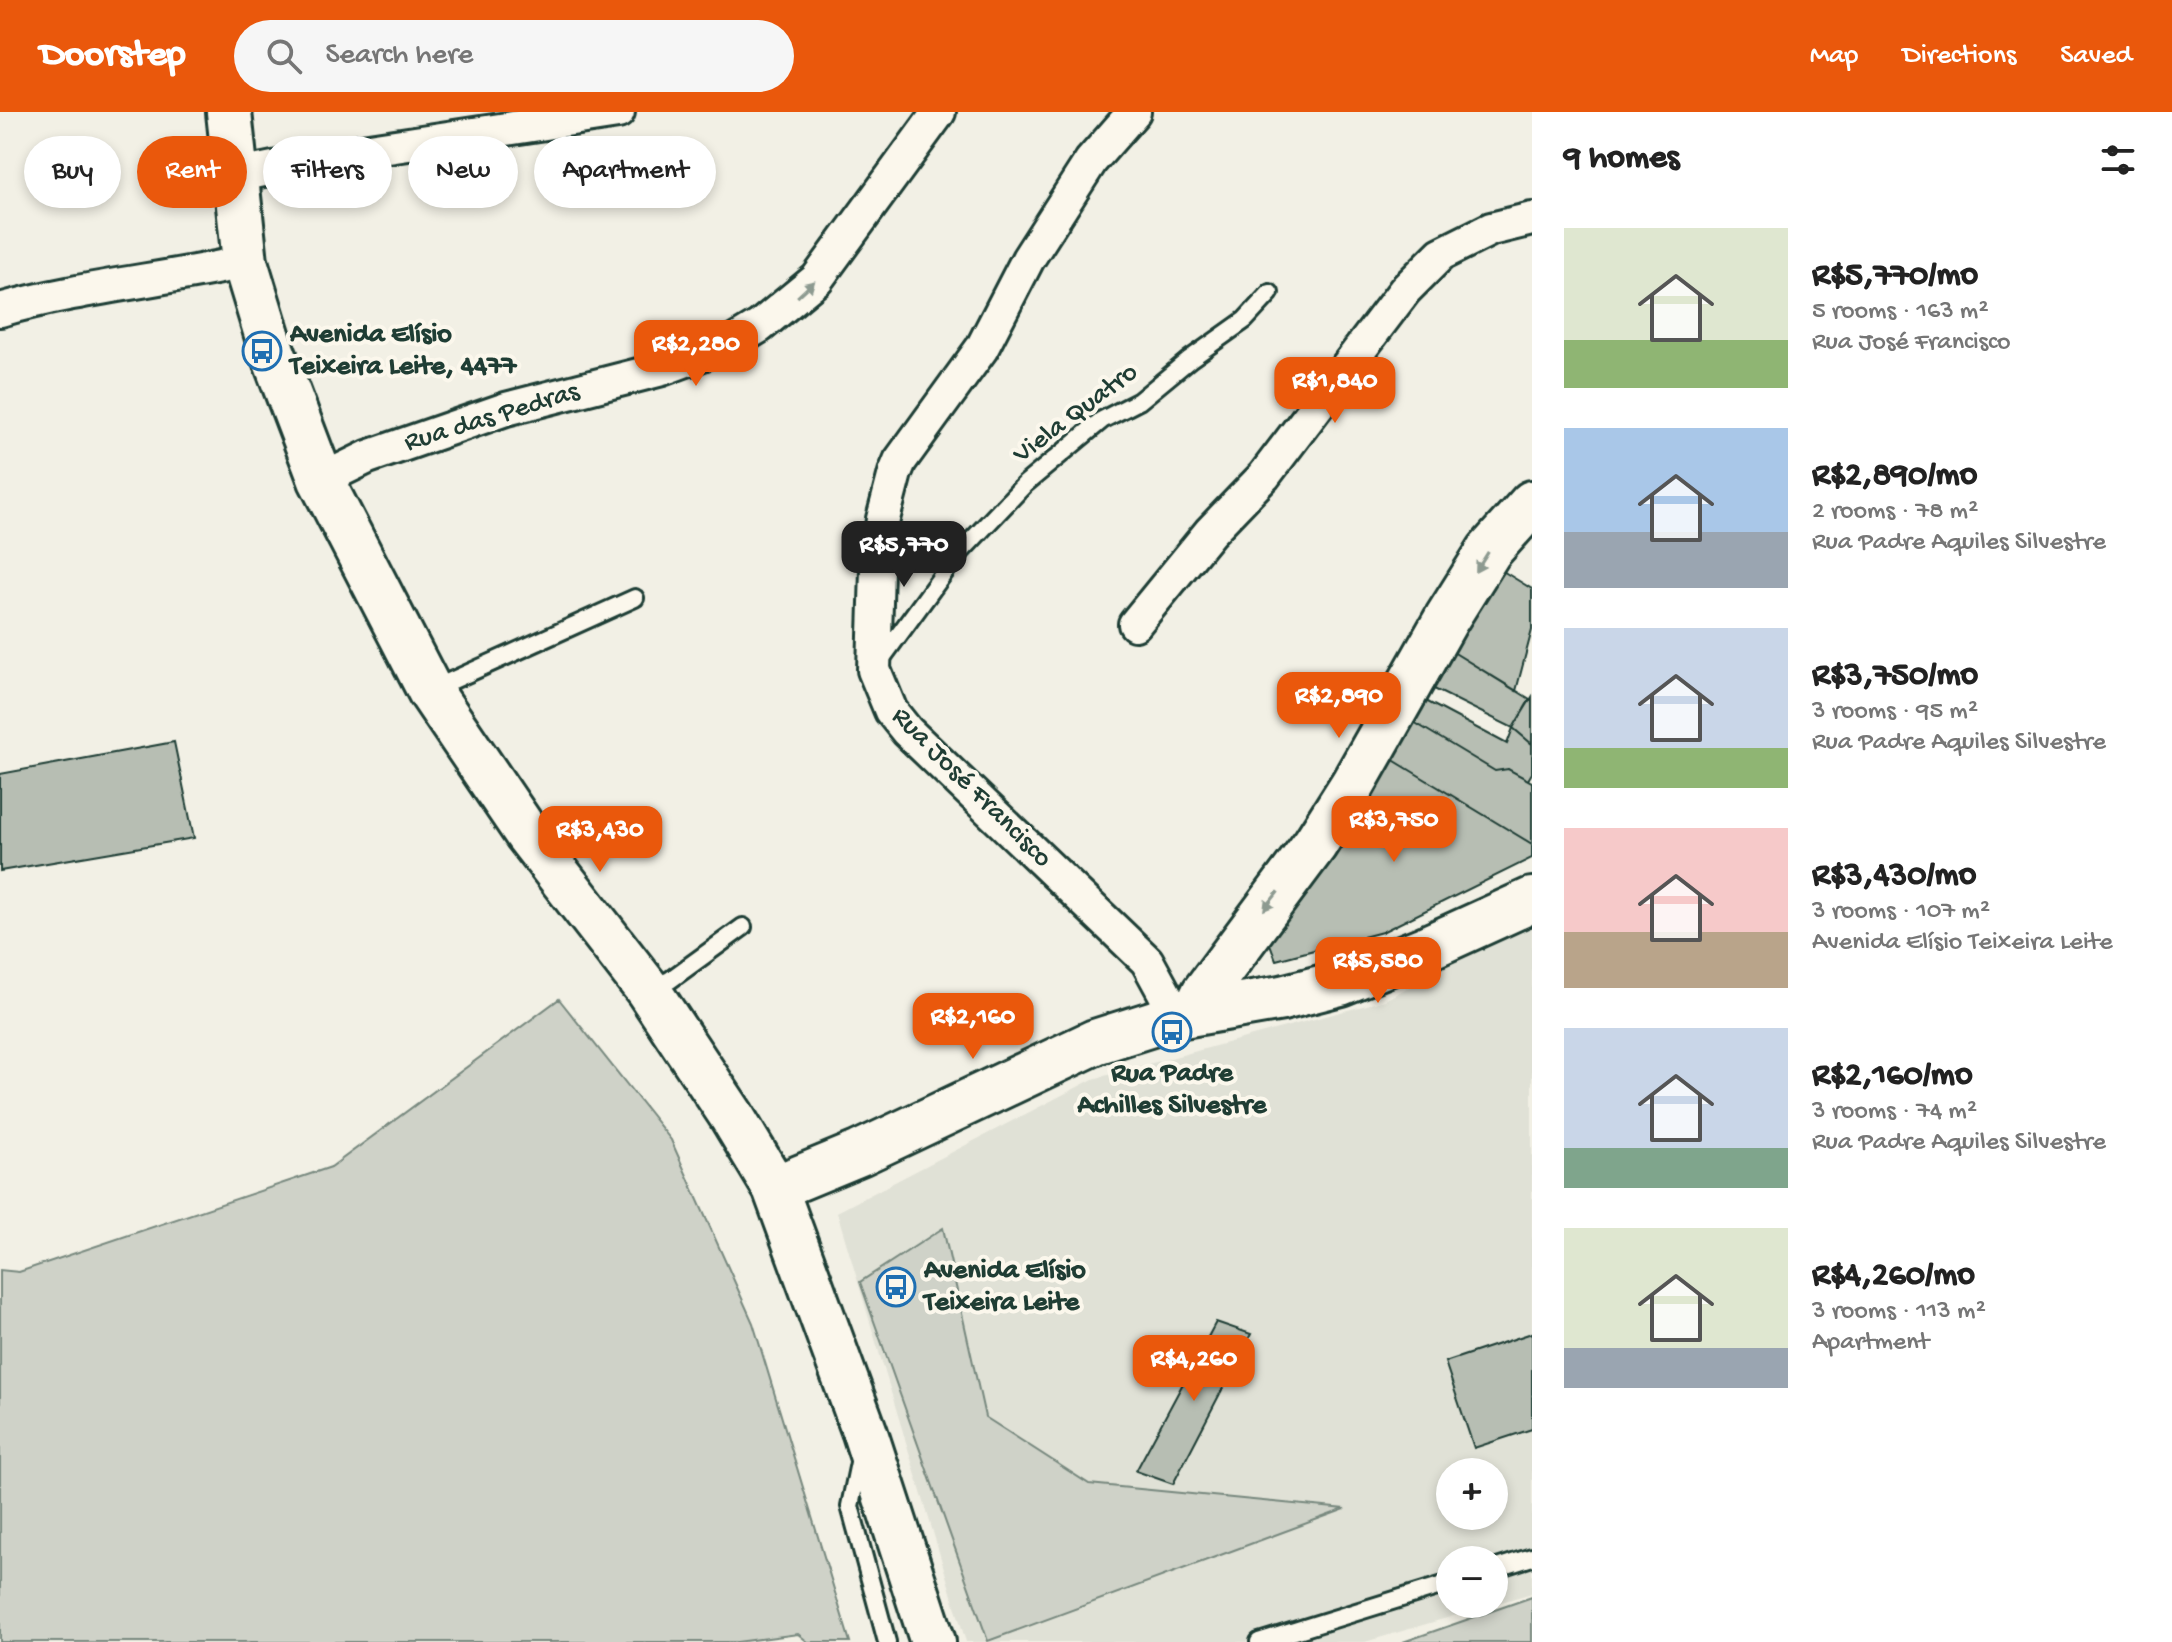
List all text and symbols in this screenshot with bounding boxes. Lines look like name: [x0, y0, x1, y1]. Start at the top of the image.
search box: [234, 20, 794, 92]
text: Doorstep: [40, 34, 186, 78]
icon: search: [262, 34, 306, 78]
text: Search here: [326, 39, 473, 74]
text: Map: [1810, 40, 1858, 73]
text: Directions: [1902, 40, 2016, 73]
text: Saved: [2060, 40, 2132, 73]
chip: Buy: [24, 136, 121, 208]
chip: Rent: [137, 136, 247, 208]
chip: Filters: [263, 136, 392, 208]
chip: New: [408, 136, 518, 208]
chip: Apartment: [534, 136, 716, 208]
icon: filters: [2096, 138, 2140, 182]
text: 9 homes: [1564, 140, 1679, 180]
text: R$5,770/mo: [1812, 257, 1978, 297]
icon: home: [1628, 260, 1724, 356]
one-way arrow: [796, 281, 815, 299]
text: 5 rooms · 163 m²: [1812, 297, 1989, 328]
place label: Avenida Elísio Teixeira Leite, 4477: [288, 319, 518, 384]
pin: R$2,280: [622, 320, 770, 388]
text: Rua José Francisco: [1812, 328, 2011, 359]
bus stop icon: Avenida Elísio Teixeira Leite, 4477: [241, 330, 283, 372]
text: R$2,280: [652, 330, 740, 361]
street label: Viela Quatro: [1006, 356, 1145, 472]
pin: R$1,840: [1261, 357, 1409, 425]
text: R$1,840: [1292, 367, 1378, 398]
street label: Rua das Pedras: [401, 376, 584, 460]
text: R$2,890/mo: [1812, 457, 1977, 497]
icon: home: [1628, 460, 1724, 556]
text: 2 rooms · 78 m²: [1812, 497, 1978, 528]
pin: R$5,770: [830, 521, 978, 589]
text: Rua Padre Aquiles Silvestre: [1812, 528, 2106, 559]
text: R$5,770: [860, 531, 948, 562]
one-way arrow: [1475, 551, 1489, 573]
text: R$3,750/mo: [1812, 657, 1978, 697]
icon: home: [1628, 660, 1724, 756]
pin: R$2,890: [1265, 672, 1413, 740]
text: R$2,890: [1295, 682, 1383, 713]
text: 3 rooms · 95 m²: [1812, 697, 1978, 728]
street label: Rua José Francisco: [884, 701, 1058, 875]
text: Rua Padre Aquiles Silvestre: [1812, 728, 2106, 759]
pin: R$3,750: [1320, 796, 1468, 864]
pin: R$3,430: [526, 806, 674, 874]
text: R$3,750: [1350, 806, 1438, 837]
text: R$3,430: [556, 816, 644, 847]
text: R$3,430/mo: [1812, 857, 1976, 897]
icon: home: [1628, 860, 1724, 956]
one-way arrow: [1263, 891, 1279, 911]
text: 3 rooms · 107 m²: [1812, 897, 1990, 928]
text: Avenida Elísio Teixeira Leite: [1812, 928, 2113, 959]
pin: R$5,580: [1304, 937, 1452, 1005]
text: R$5,580: [1333, 947, 1423, 978]
pin: R$2,160: [899, 993, 1047, 1061]
text: R$2,160: [931, 1003, 1015, 1034]
bus stop icon: Rua Padre Achilles Silvestre: [1151, 1011, 1193, 1053]
text: R$2,160/mo: [1812, 1057, 1973, 1097]
place label: Rua Padre Achilles Silvestre: [1077, 1058, 1268, 1123]
icon: home: [1628, 1060, 1724, 1156]
text: 3 rooms · 74 m²: [1812, 1097, 1977, 1128]
text: Rua Padre Aquiles Silvestre: [1812, 1128, 2106, 1159]
place label: Avenida Elísio Teixeira Leite: [922, 1255, 1086, 1320]
text: R$4,260/mo: [1812, 1257, 1975, 1297]
icon: home: [1628, 1260, 1724, 1356]
bus stop icon: Avenida Elísio Teixeira Leite: [875, 1266, 917, 1308]
text: 3 rooms · 113 m²: [1812, 1297, 1986, 1328]
text: Apartment: [1812, 1328, 1929, 1359]
pin: R$4,260: [1120, 1335, 1268, 1403]
text: R$4,260: [1151, 1345, 1237, 1376]
map controls: [1436, 1458, 1508, 1618]
button: +: [1436, 1458, 1508, 1530]
button: −: [1436, 1546, 1508, 1618]

